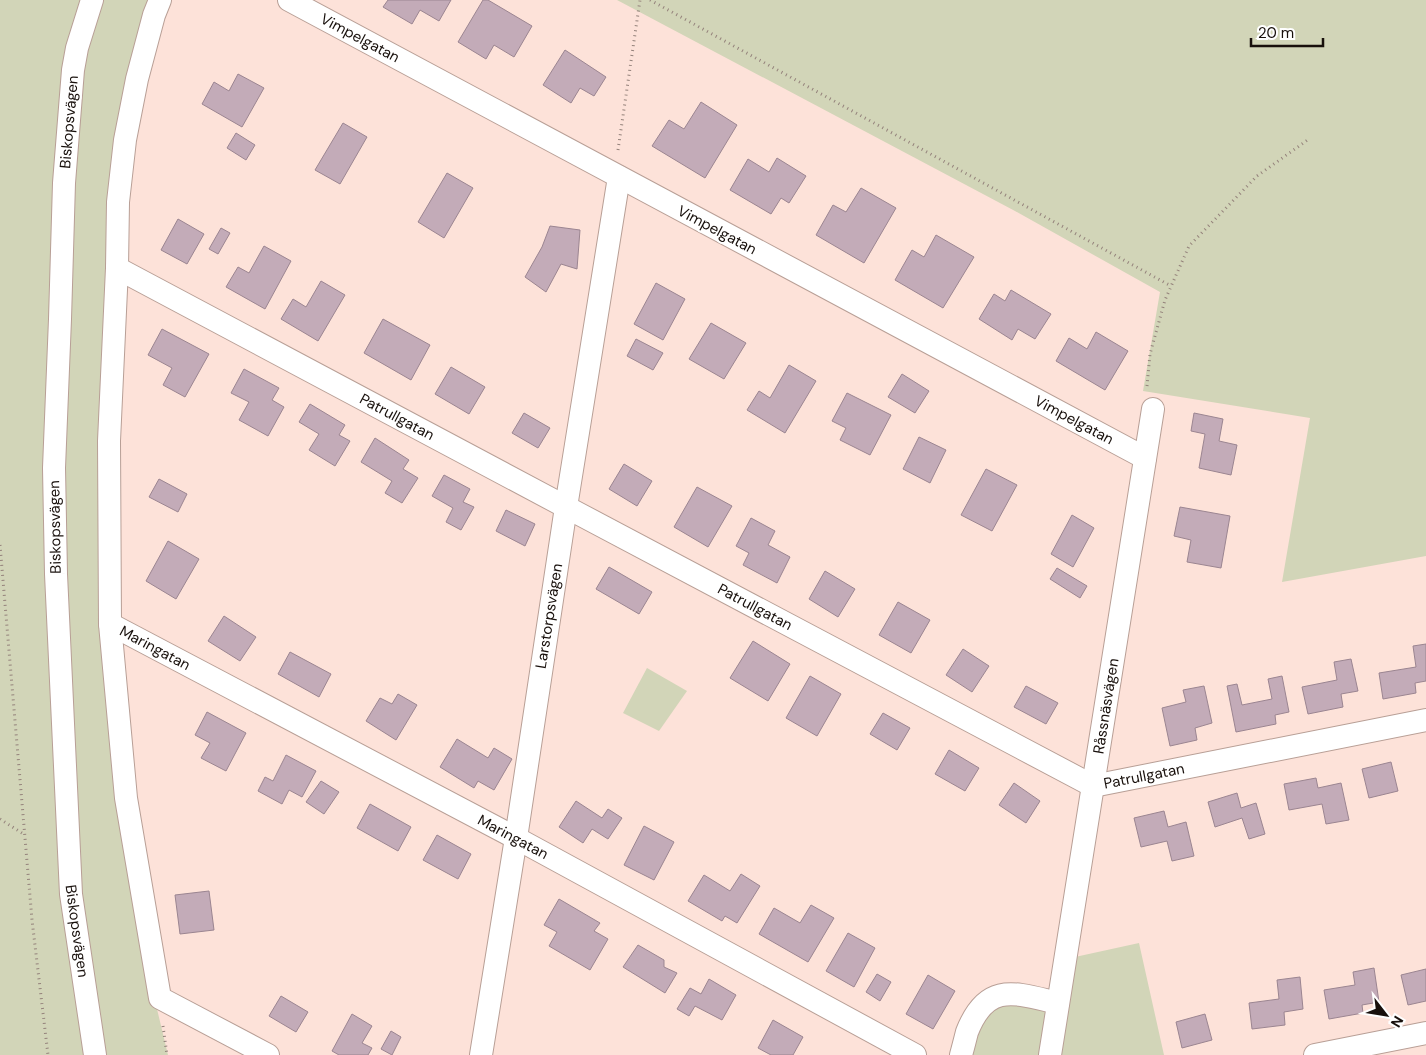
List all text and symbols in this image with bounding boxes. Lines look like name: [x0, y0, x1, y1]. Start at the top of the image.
street label: Vimpelgatan: [317, 9, 403, 67]
scale bar: [1251, 15, 1324, 47]
text: 20 m: [1258, 23, 1294, 43]
street label: Biskopsvägen: [55, 75, 83, 169]
street label: Vimpelgatan: [674, 201, 760, 259]
street label: Patrullgatan: [356, 389, 438, 445]
street label: Vimpelgatan: [1031, 391, 1117, 449]
street label: Biskopsvägen: [44, 480, 66, 574]
street label: Larstorpsvägen: [531, 562, 567, 670]
street label: Patrullgatan: [714, 579, 796, 635]
street label: Maringatan: [116, 621, 194, 675]
street label: Råssnäsvägen: [1089, 657, 1123, 755]
street label: Patrullgatan: [1102, 758, 1186, 794]
street label: Maringatan: [474, 810, 552, 864]
street label: Biskopsvägen: [61, 883, 93, 979]
north arrow: [1361, 990, 1411, 1040]
text: N: [1387, 1013, 1407, 1031]

